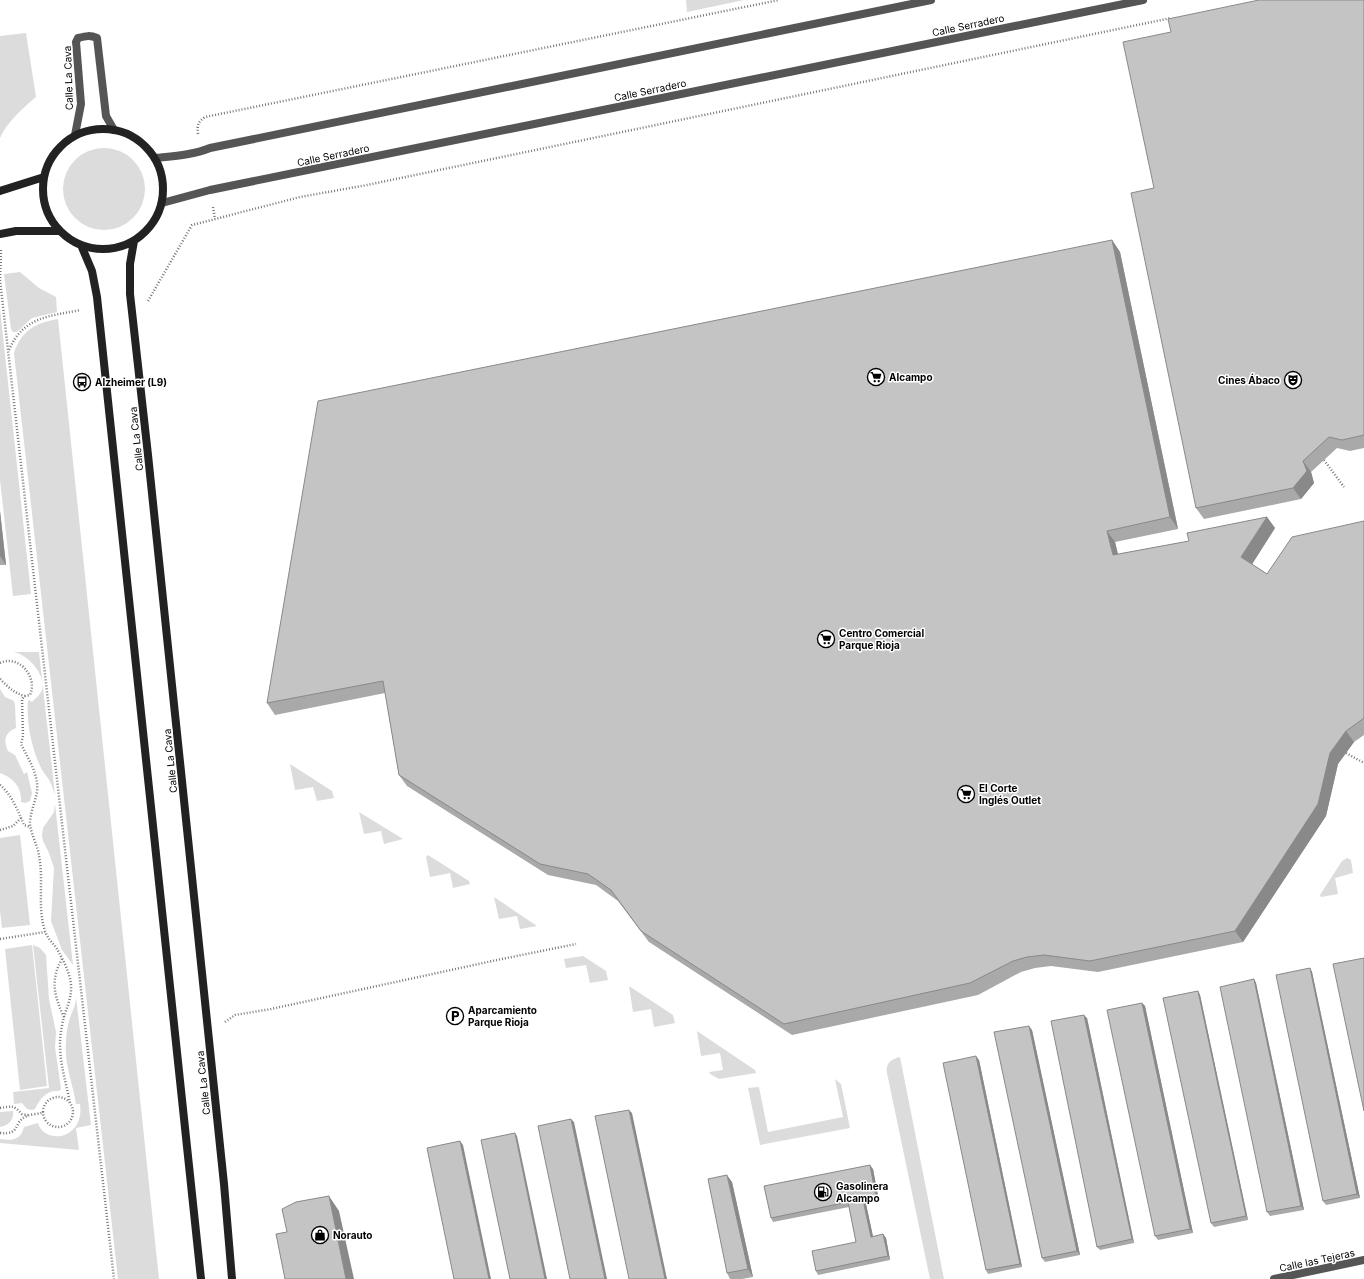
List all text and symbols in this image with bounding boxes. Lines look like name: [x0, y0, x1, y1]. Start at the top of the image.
street label: Calle Serradero: [931, 11, 1005, 39]
street label: Calle La Cava: [61, 46, 75, 110]
street label: Calle Serradero: [613, 76, 687, 104]
street label: Calle Serradero: [296, 141, 370, 169]
supermarket icon: Alcampo: [866, 367, 886, 387]
theatre icon: Cines Ábaco: [1283, 370, 1303, 390]
place label: Alcampo: [889, 371, 933, 383]
bus stop icon: Alzheimer (L9): [72, 372, 92, 392]
place label: Cines Ábaco: [1218, 373, 1280, 386]
place label: Alzheimer (L9): [95, 376, 167, 388]
street label: Calle La Cava: [127, 406, 145, 472]
place label: Centro Comercial Parque Rioja: [839, 627, 924, 651]
supermarket icon: Centro Comercial Parque Rioja: [816, 629, 836, 649]
street label: Calle La Cava: [161, 728, 179, 794]
place label: El Corte Inglés Outlet: [979, 782, 1041, 807]
supermarket icon: El Corte Inglés Outlet: [956, 784, 976, 804]
place label: Aparcamiento Parque Rioja: [468, 1004, 537, 1028]
parking icon: Aparcamiento Parque Rioja: [445, 1006, 465, 1026]
street label: Calle La Cava: [194, 1050, 212, 1116]
place label: Gasolinera Alcampo: [836, 1180, 889, 1204]
fuel station icon: Gasolinera Alcampo: [813, 1182, 833, 1202]
shop icon: Norauto: [310, 1225, 330, 1245]
place label: Norauto: [333, 1229, 372, 1241]
street label: Calle las Tejeras: [1278, 1246, 1356, 1274]

